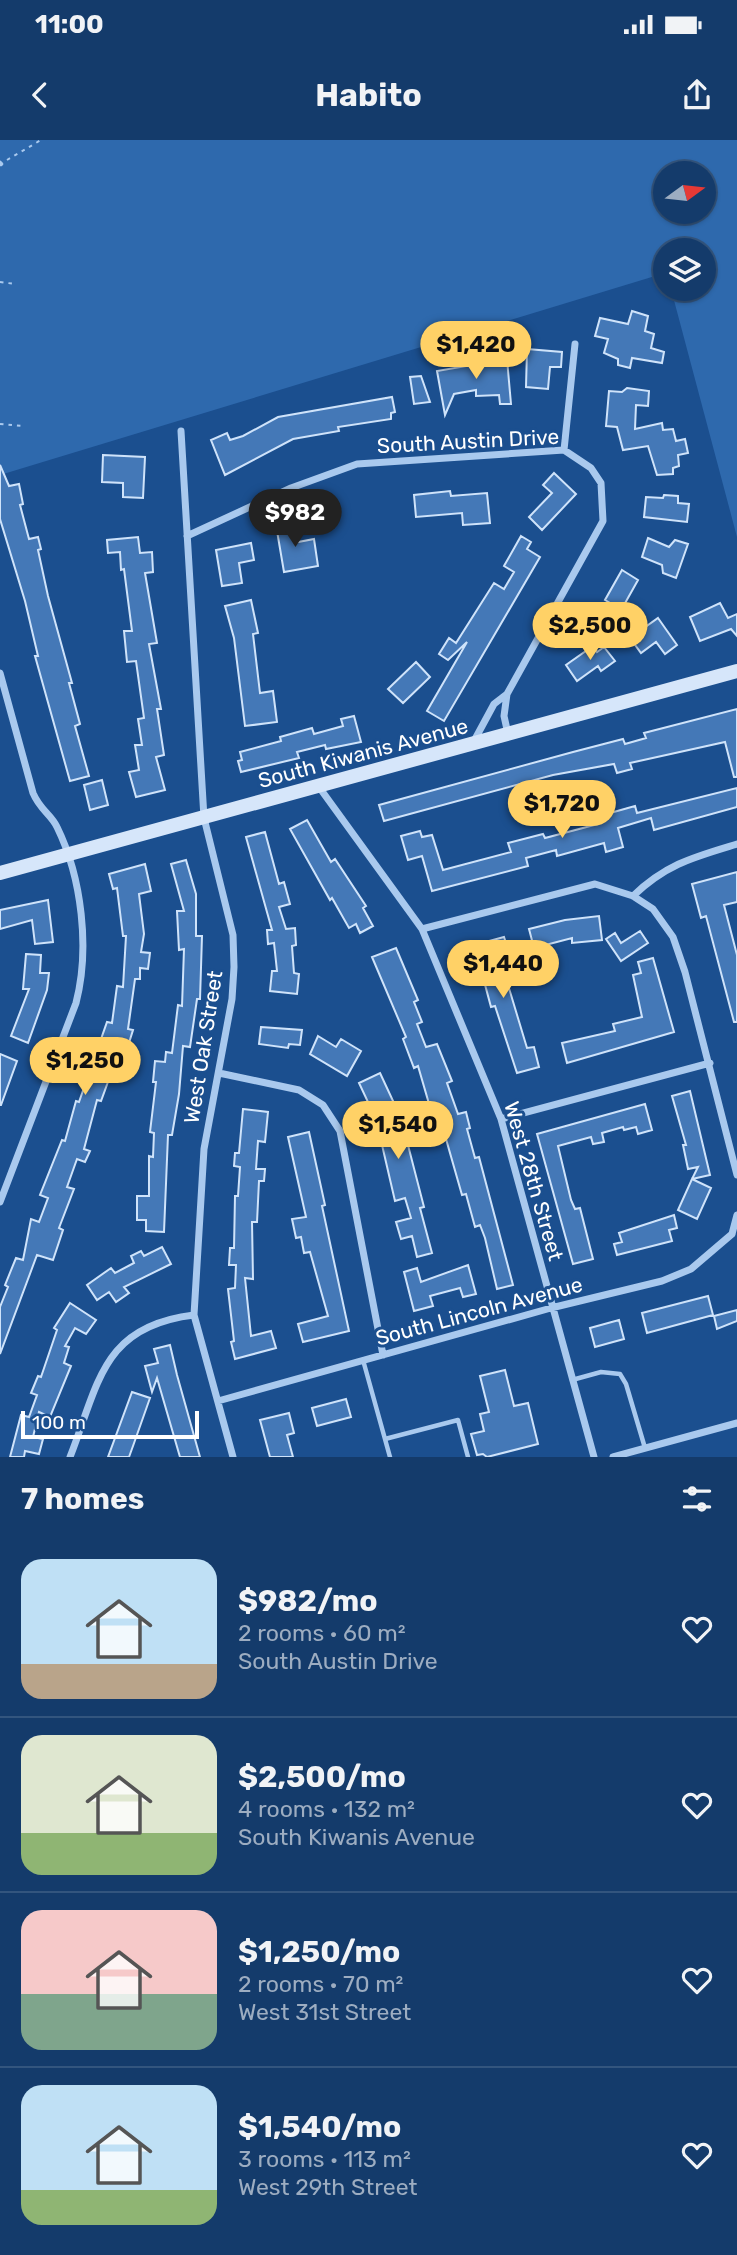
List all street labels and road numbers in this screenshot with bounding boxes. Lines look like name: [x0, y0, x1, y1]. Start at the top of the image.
street label: South Austin Drive: [376, 424, 560, 458]
street label: South Kiwanis Avenue: [255, 713, 471, 793]
street label: West Oak Street: [179, 969, 227, 1125]
street label: West 28th Street: [499, 1098, 569, 1264]
street label: South Lincoln Avenue: [373, 1271, 585, 1351]

